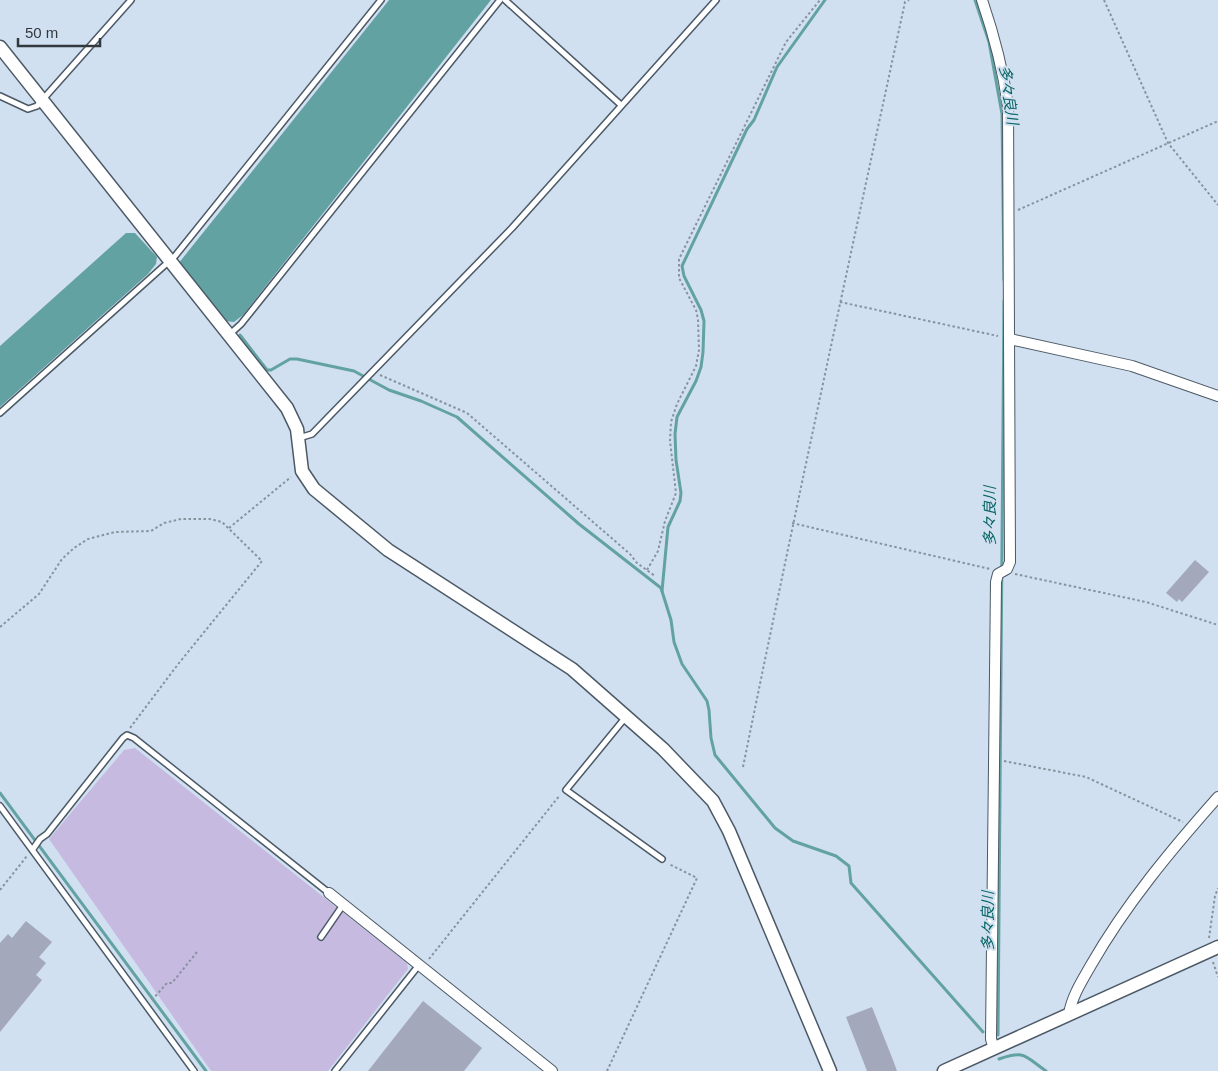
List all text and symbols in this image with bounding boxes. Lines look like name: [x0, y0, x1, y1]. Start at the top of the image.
scale bar: [18, 15, 100, 47]
text: 50 m: [25, 24, 58, 41]
water label: 多々良川: [996, 64, 1022, 128]
water label: 多々良川: [981, 484, 998, 546]
water label: 多々良川: [979, 889, 996, 951]

